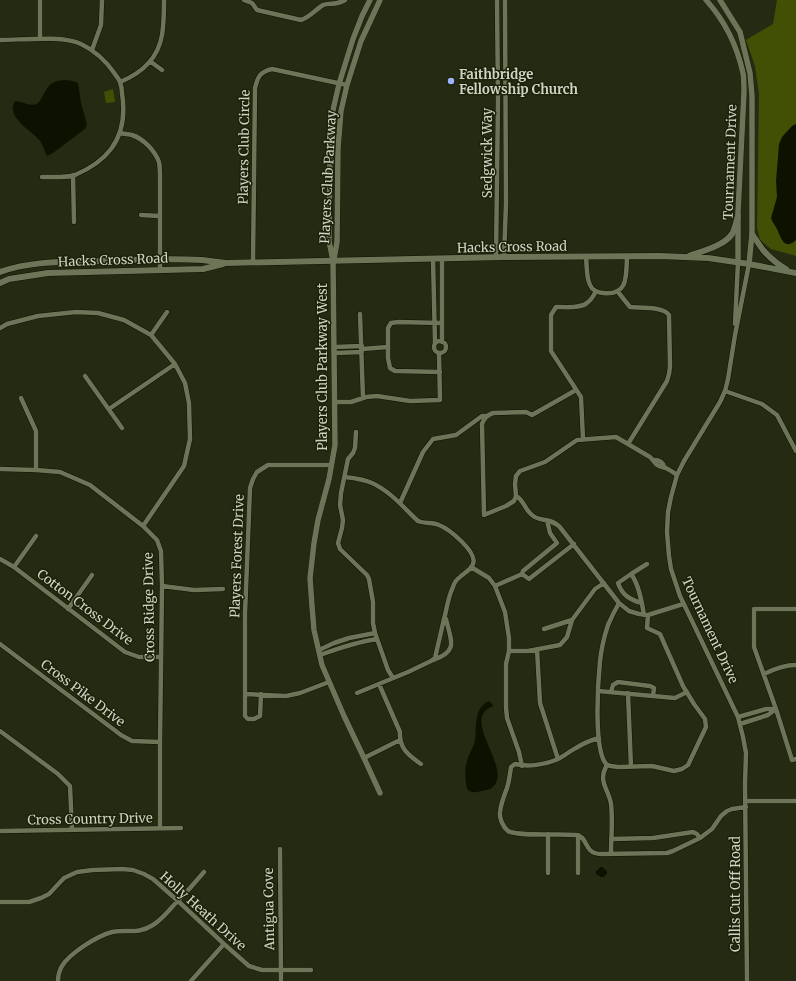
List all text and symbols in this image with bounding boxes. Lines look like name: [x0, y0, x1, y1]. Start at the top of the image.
place label: Faithbridge Fellowship Church: [459, 66, 578, 98]
marker: Faithbridge Fellowship Church: [446, 76, 456, 86]
street label: Players Club Circle: [234, 89, 254, 205]
street label: Tournament Drive: [719, 104, 741, 220]
street label: Sedgwick Way: [479, 107, 496, 198]
street label: Players Club Parkway: [316, 109, 340, 244]
street label: Hacks Cross Road: [457, 238, 567, 256]
street label: Hacks Cross Road: [58, 250, 169, 270]
street label: Players Club Parkway West: [314, 283, 331, 451]
street label: Players Forest Drive: [226, 494, 248, 618]
street label: Cross Ridge Drive: [140, 552, 158, 662]
street label: Cotton Cross Drive: [34, 565, 137, 649]
street label: Tournament Drive: [678, 574, 742, 686]
street label: Cross Pike Drive: [37, 656, 129, 730]
street label: Cross Country Drive: [27, 809, 153, 829]
street label: Callis Cut Off Road: [727, 836, 744, 952]
street label: Antigua Cove: [260, 867, 278, 952]
street label: Holly Heath Drive: [156, 868, 250, 954]

